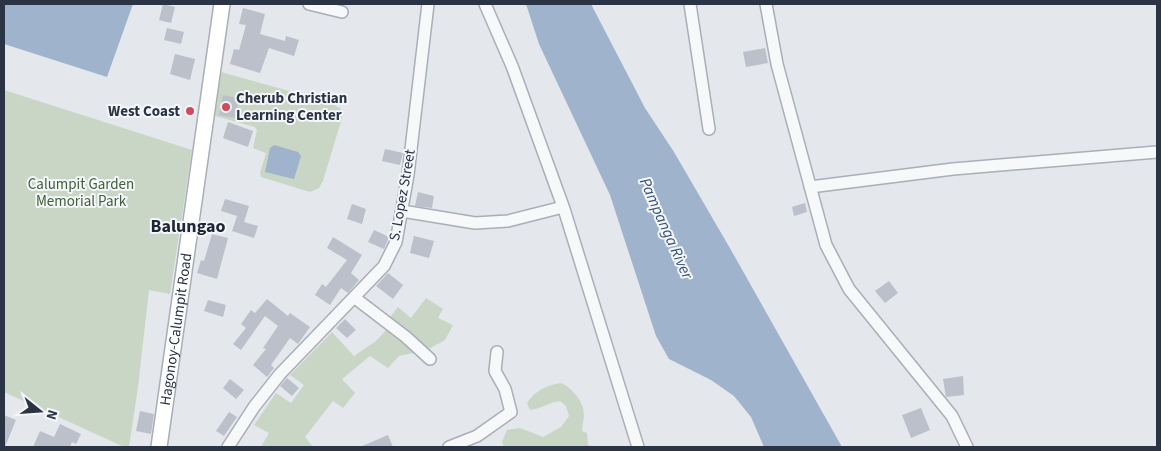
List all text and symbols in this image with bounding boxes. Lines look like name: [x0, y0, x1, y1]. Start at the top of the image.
place label: Cherub Christian Learning Center: [236, 88, 347, 126]
place label: West Coast: [108, 101, 180, 122]
marker: Cherub Christian Learning Center: [220, 101, 232, 113]
marker: West Coast: [184, 105, 196, 117]
street label: S. Lopez Street: [384, 148, 421, 243]
park label: Calumpit Garden Memorial Park: [28, 174, 134, 212]
water label: Pampanga River: [634, 174, 699, 284]
district label: Balungao: [151, 214, 225, 239]
street label: Hagonoy-Calumpit Road: [155, 252, 197, 407]
north arrow: [15, 386, 65, 436]
text: N: [41, 407, 62, 422]

